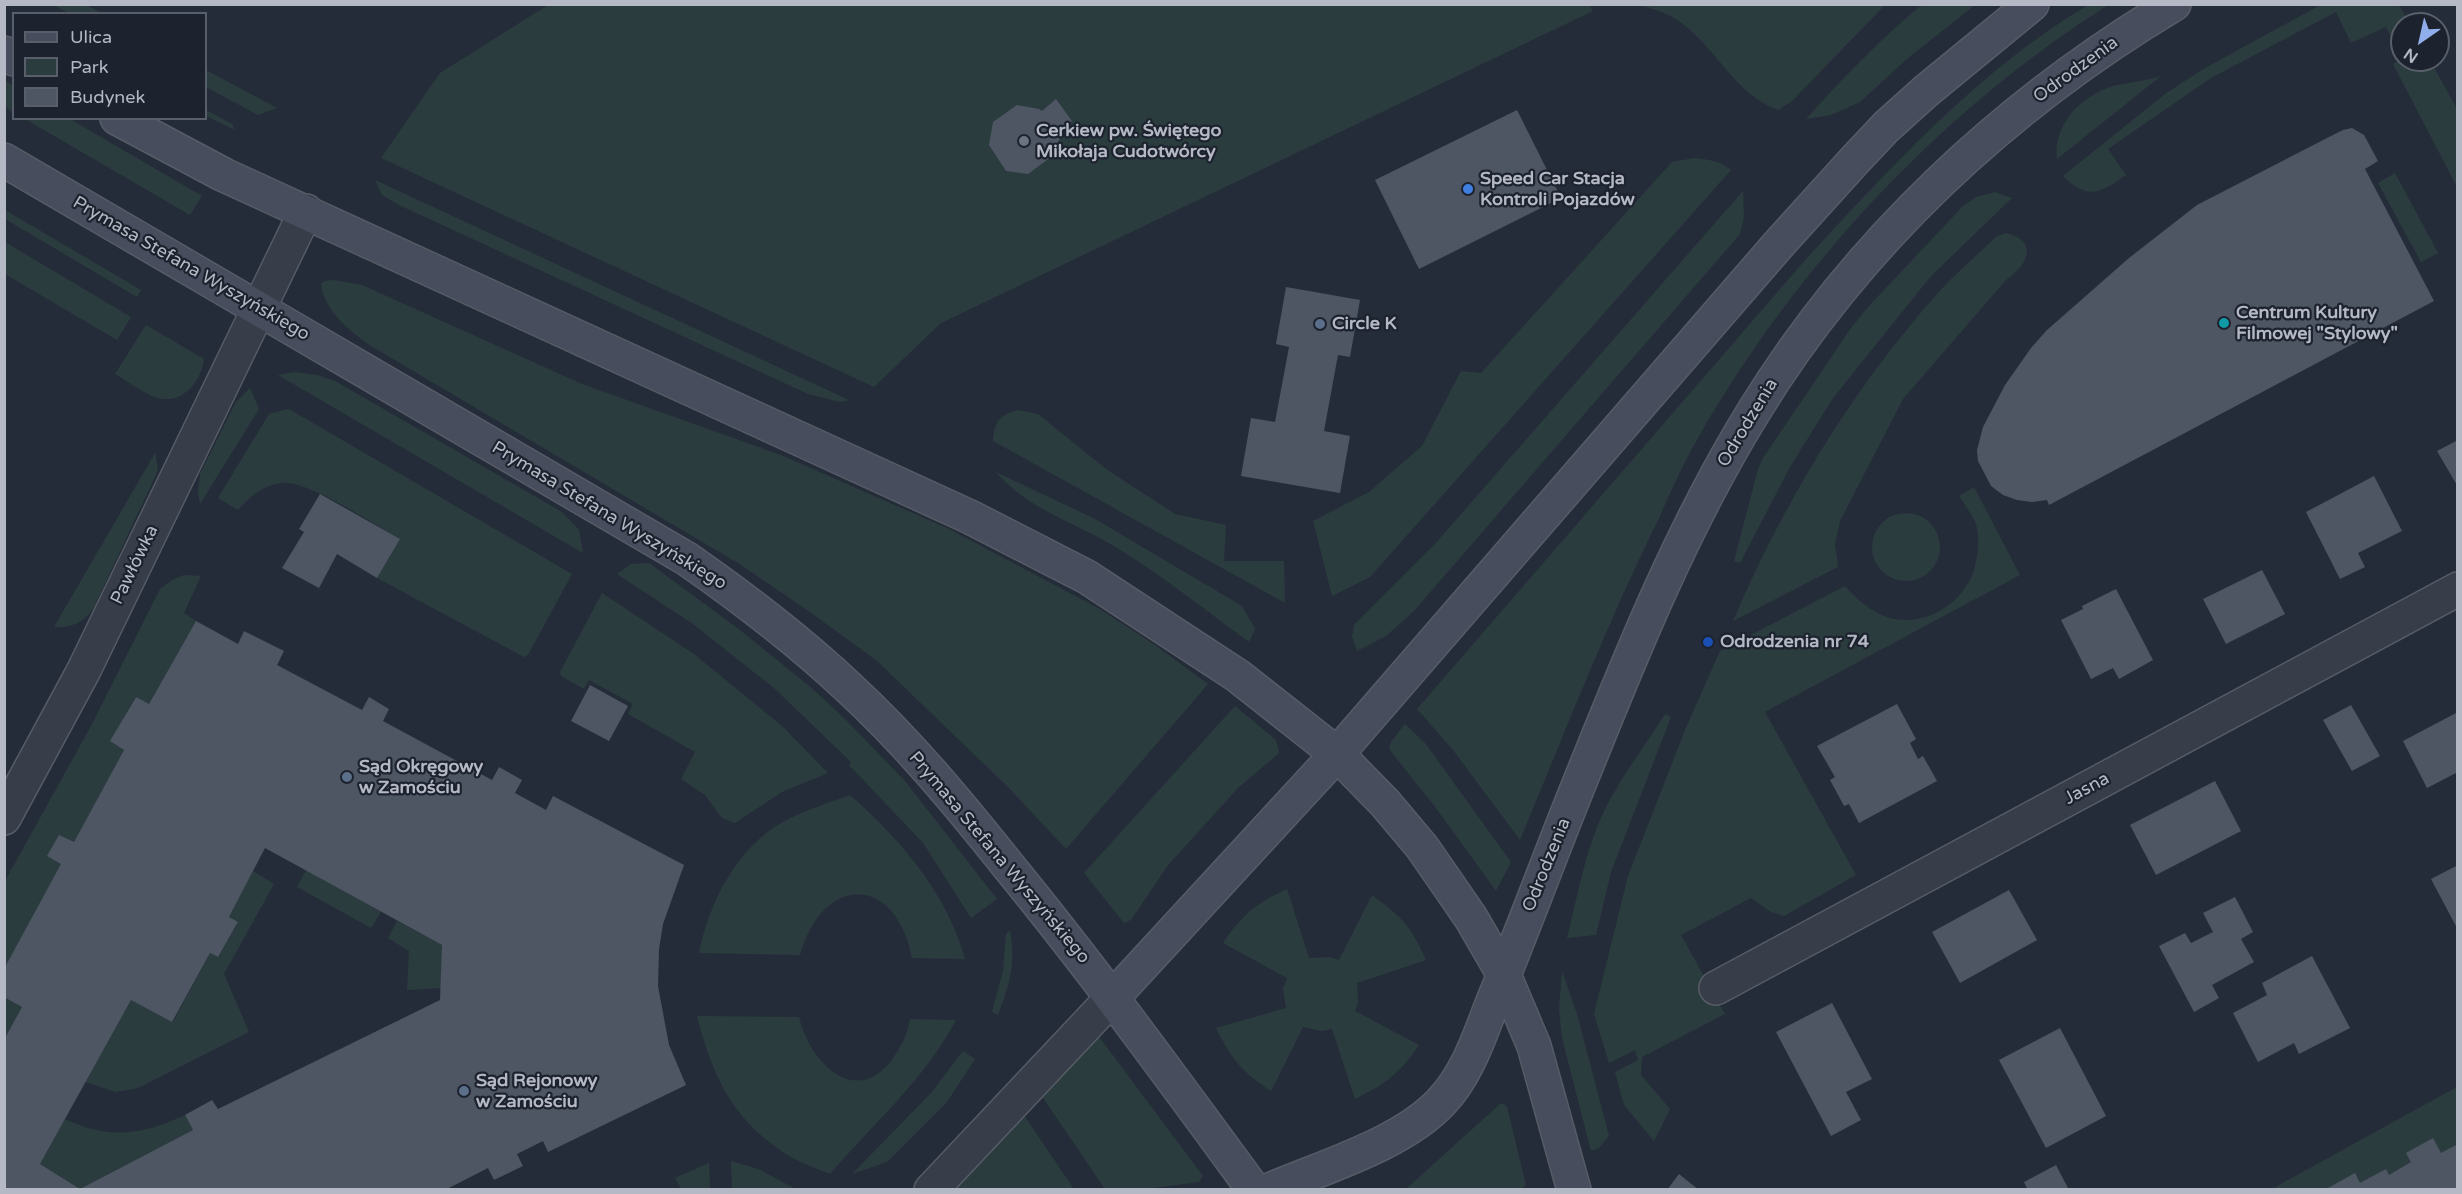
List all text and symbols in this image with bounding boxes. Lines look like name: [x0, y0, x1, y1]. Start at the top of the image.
legend: [12, 12, 207, 120]
north arrow: [2390, 12, 2450, 72]
text: Ulica: [70, 26, 112, 48]
street label: Odrodzenia: [2029, 32, 2123, 108]
text: N: [2400, 43, 2422, 67]
text: Park: [70, 56, 108, 78]
text: Budynek: [70, 86, 145, 108]
place label: Cerkiew pw. Świętego Mikołaja Cudotwórcy: [1036, 120, 1221, 162]
marker: Cerkiew pw. Świętego Mikołaja Cudotwórcy: [1017, 134, 1031, 148]
place label: Speed Car Stacja Kontroli Pojazdów: [1480, 168, 1635, 210]
marker: Speed Car Stacja Kontroli Pojazdów: [1461, 182, 1475, 196]
street label: Prymasa Stefana Wyszyńskiego: [69, 192, 313, 346]
place label: Centrum Kultury Filmowej "Stylowy": [2236, 302, 2398, 344]
place label: Circle K: [1332, 313, 1397, 335]
marker: Centrum Kultury Filmowej "Stylowy": [2217, 316, 2231, 330]
marker: Circle K: [1313, 317, 1327, 331]
street label: Odrodzenia: [1713, 375, 1783, 471]
street label: Prymasa Stefana Wyszyńskiego: [488, 437, 730, 595]
street label: Pawłówka: [107, 522, 163, 608]
place label: Odrodzenia nr 74: [1720, 631, 1869, 653]
marker: Odrodzenia nr 74: [1701, 635, 1715, 649]
street label: Prymasa Stefana Wyszyńskiego: [904, 748, 1094, 968]
place label: Sąd Okręgowy w Zamościu: [359, 756, 483, 798]
street label: Jasna: [2061, 768, 2113, 810]
marker: Sąd Okręgowy w Zamościu: [340, 770, 354, 784]
street label: Odrodzenia: [1518, 815, 1576, 915]
place label: Sąd Rejonowy w Zamościu: [476, 1070, 597, 1112]
marker: Sąd Rejonowy w Zamościu: [457, 1084, 471, 1098]

